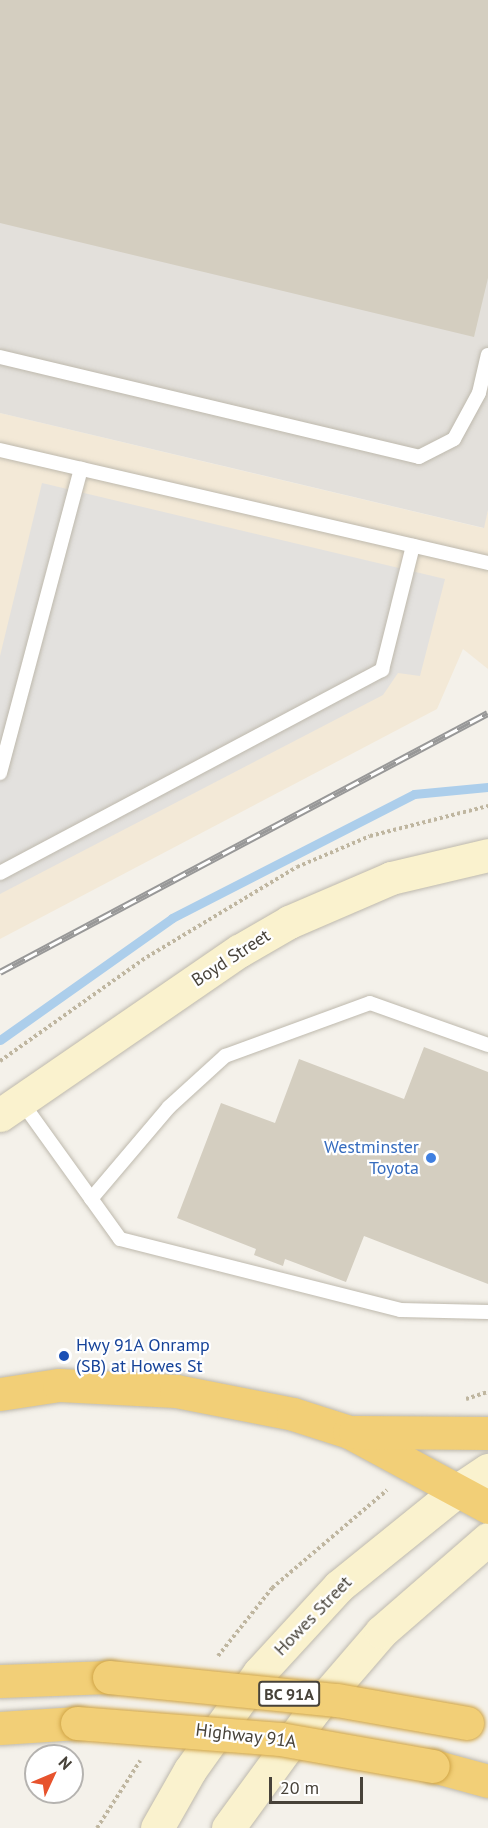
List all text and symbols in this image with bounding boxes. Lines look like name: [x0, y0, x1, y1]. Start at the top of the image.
street label: Boyd Street: [188, 925, 274, 991]
place label: Westminster Toyota: [324, 1137, 419, 1180]
marker: Westminster Toyota: [424, 1151, 438, 1165]
place label: Hwy 91A Onramp (SB) at Howes St: [76, 1335, 211, 1378]
marker: Hwy 91A Onramp (SB) at Howes St: [57, 1349, 71, 1363]
street label: Howes Street: [270, 1572, 356, 1660]
road number: BC 91A: [258, 1681, 320, 1707]
street label: Highway 91A: [194, 1719, 298, 1753]
north arrow: [24, 1744, 84, 1804]
text: N: [55, 1752, 76, 1774]
scale bar: [272, 1765, 366, 1803]
text: 20 m: [280, 1776, 319, 1799]

